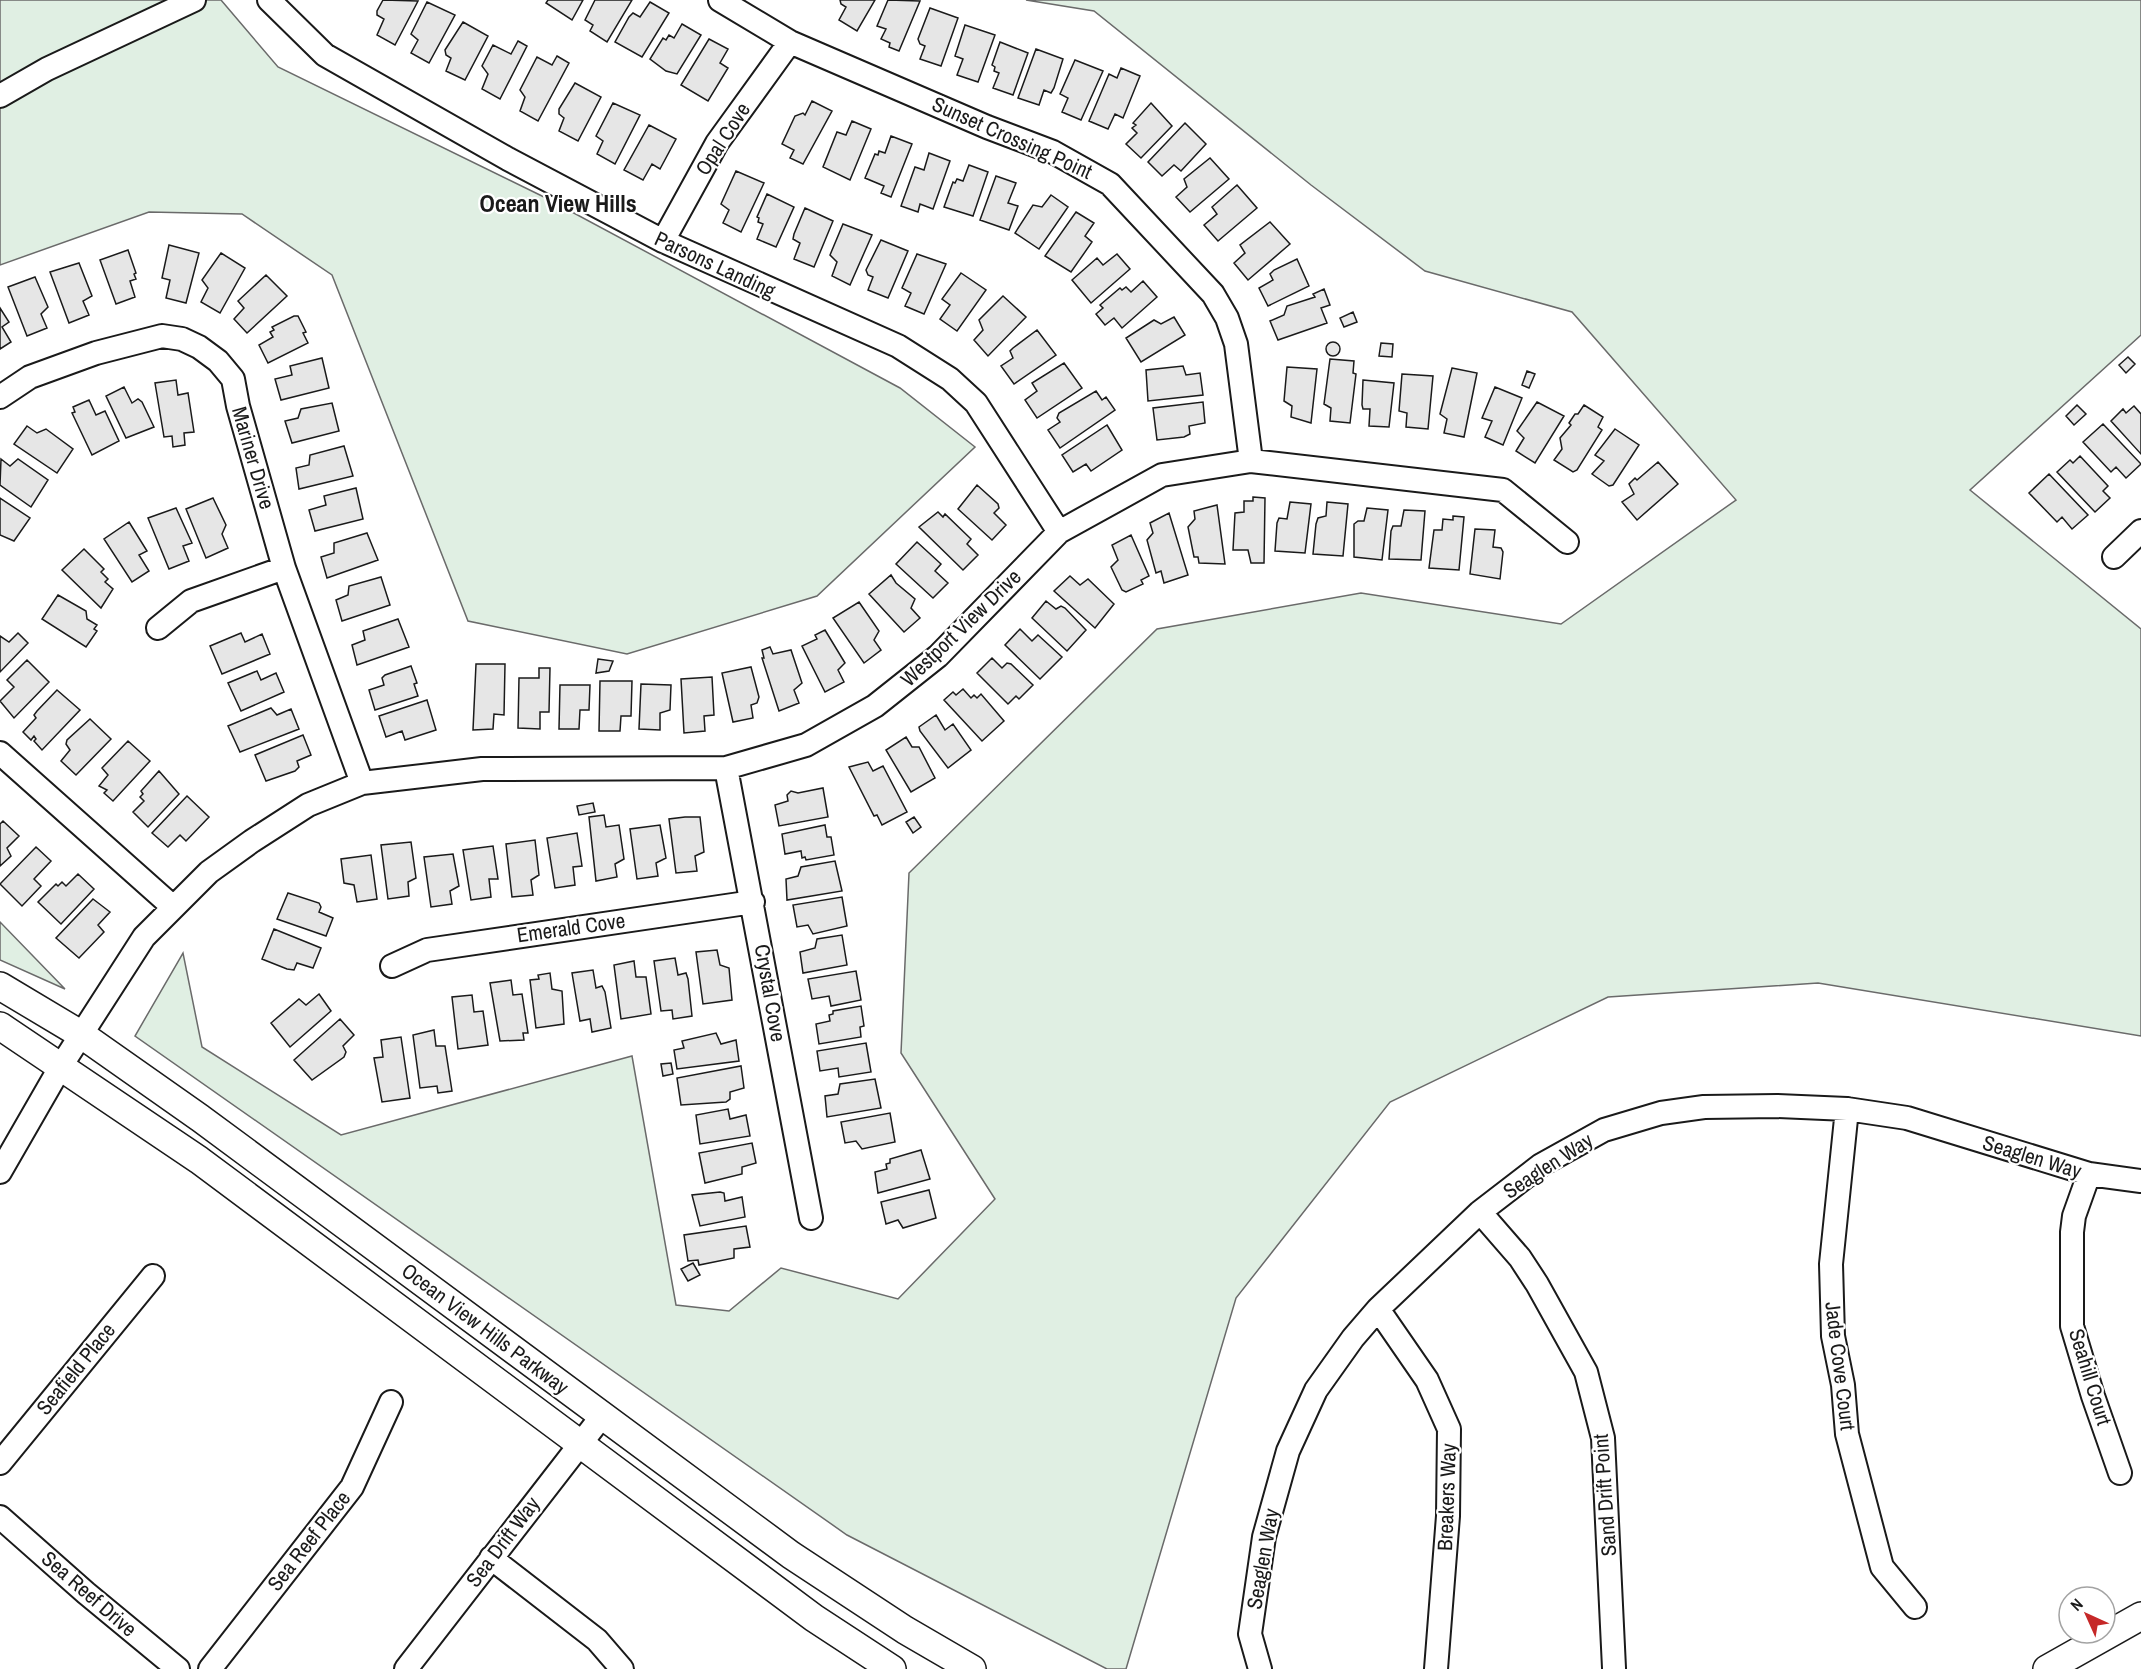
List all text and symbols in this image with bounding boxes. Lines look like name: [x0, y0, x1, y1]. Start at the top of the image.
street label: Sunset Crossing Point: [928, 89, 1097, 186]
street label: Opal Cove: [688, 97, 757, 181]
district label: Ocean View Hills: [479, 187, 637, 219]
street label: Parsons Landing: [650, 224, 781, 305]
street label: Mariner Drive: [225, 403, 282, 512]
street label: Westport View Drive: [894, 563, 1027, 693]
street label: Emerald Cove: [515, 906, 627, 949]
street label: Crystal Cove: [748, 942, 793, 1044]
street label: Seaglen Way: [1497, 1125, 1599, 1205]
street label: Seaglen Way: [1979, 1128, 2085, 1185]
street label: Ocean View Hills Parkway: [396, 1256, 575, 1401]
street label: Jade Cove Court: [1818, 1300, 1863, 1432]
street label: Seafield Place: [29, 1316, 122, 1421]
street label: Seahill Court: [2062, 1325, 2119, 1429]
street label: Sand Drift Point: [1586, 1433, 1623, 1557]
street label: Breakers Way: [1430, 1442, 1463, 1551]
street label: Sea Reef Place: [260, 1485, 357, 1597]
street label: Sea Drift Way: [459, 1490, 546, 1593]
street label: Seaglen Way: [1239, 1506, 1286, 1612]
street label: Sea Reef Drive: [35, 1544, 143, 1643]
north arrow: [2057, 1585, 2117, 1645]
text: N: [2065, 1593, 2088, 1616]

